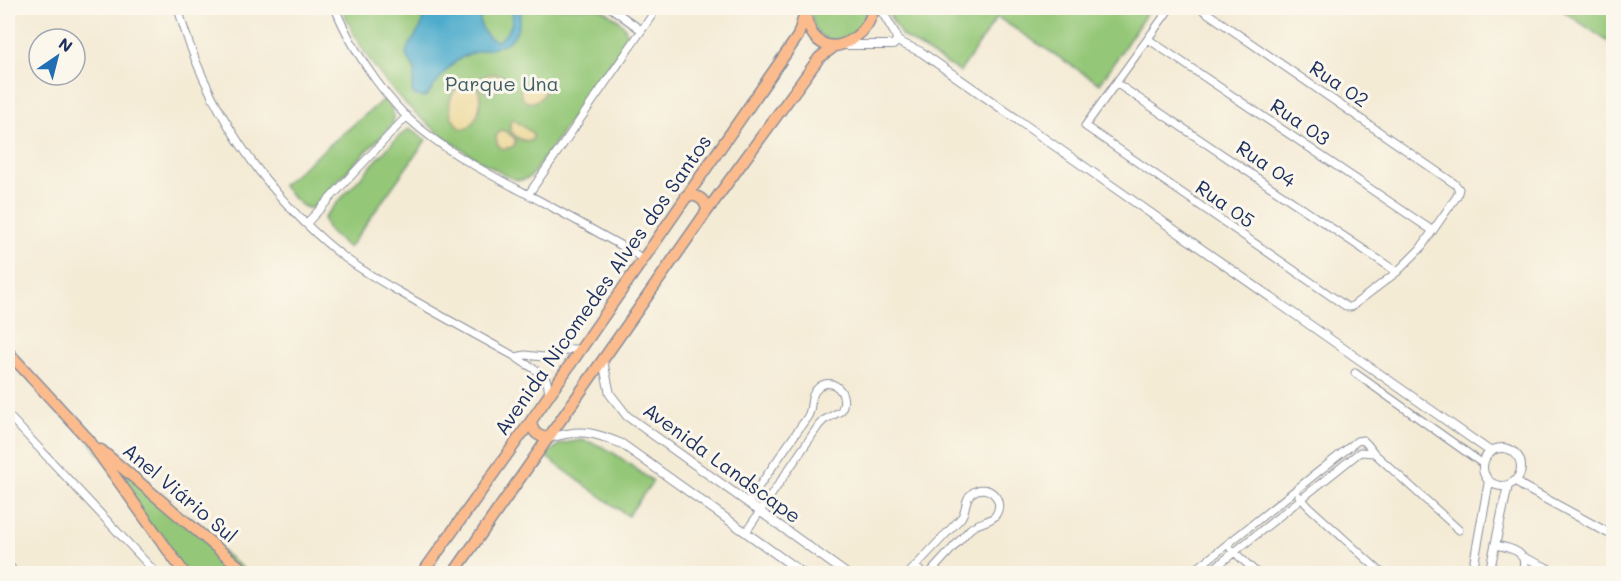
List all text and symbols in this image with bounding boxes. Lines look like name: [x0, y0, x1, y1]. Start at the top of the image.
north arrow: [27, 27, 87, 87]
text: N: [55, 32, 77, 56]
street label: Rua 02: [1305, 54, 1374, 112]
park label: Parque Una: [445, 70, 559, 96]
street label: Rua 03: [1266, 92, 1335, 151]
street label: Avenida Nicomedes Alves dos Santos: [488, 129, 716, 440]
street label: Rua 04: [1232, 134, 1302, 193]
street label: Rua 05: [1191, 173, 1260, 233]
street label: Avenida Landscape: [639, 396, 807, 528]
street label: Anel Viário Sul: [118, 437, 243, 548]

